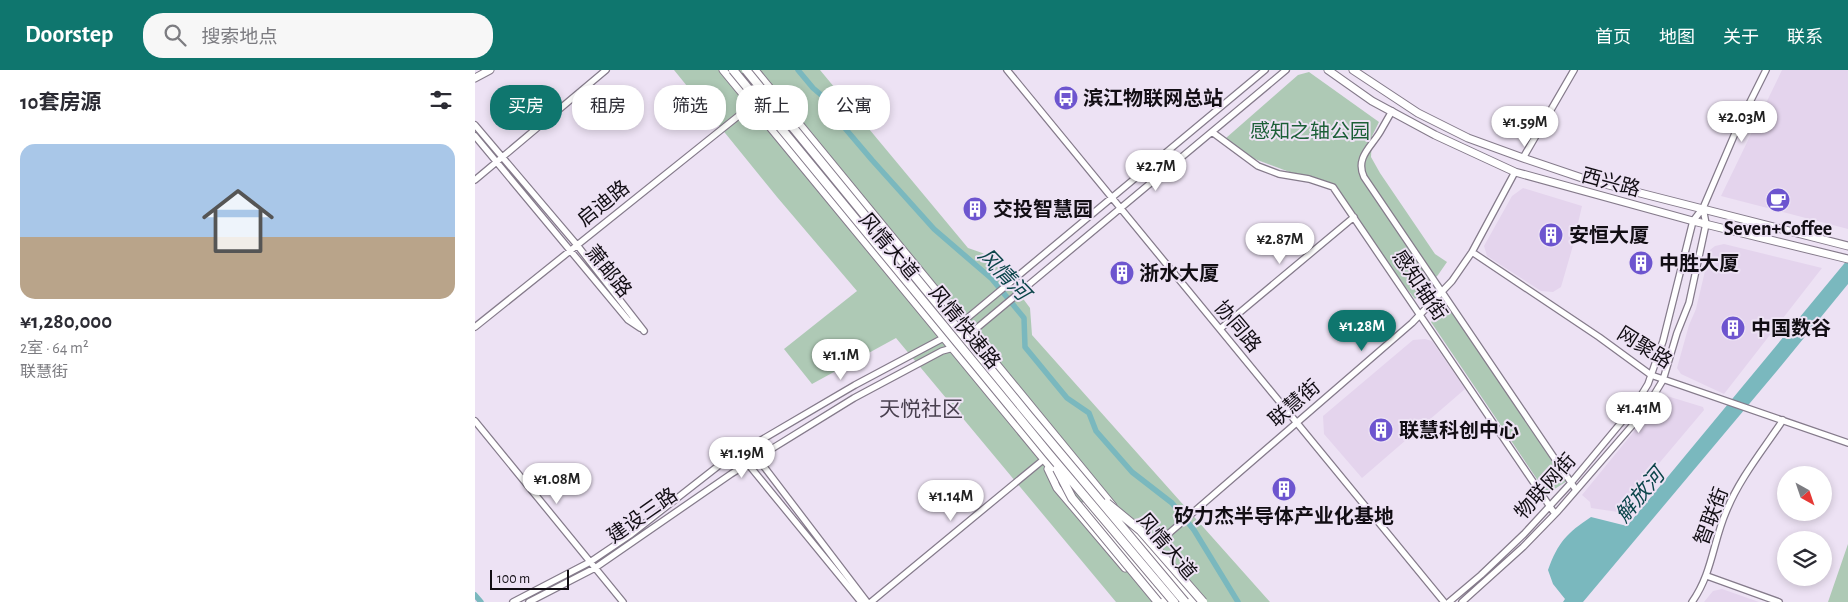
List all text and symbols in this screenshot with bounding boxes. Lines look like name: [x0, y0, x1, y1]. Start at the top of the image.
search box: [143, 13, 493, 58]
icon: search: [161, 21, 189, 49]
text: Doorstep: [25, 23, 113, 47]
text: 搜索地点: [201, 28, 277, 47]
text: 首页: [1595, 29, 1631, 47]
text: 地图: [1659, 29, 1695, 47]
text: 关于: [1723, 29, 1759, 47]
text: 联系: [1787, 29, 1823, 47]
chip: 买房: [490, 85, 562, 130]
chip: 租房: [572, 85, 644, 130]
chip: 筛选: [654, 85, 726, 130]
chip: 新上: [736, 85, 808, 130]
chip: 公寓: [818, 85, 890, 130]
bus stop icon: 滨江物联网总站: [1053, 85, 1079, 111]
icon: filters: [427, 86, 455, 114]
place label: 滨江物联网总站: [1083, 87, 1223, 109]
text: 10套房源: [20, 92, 102, 113]
pin: ¥2.03M: [1701, 100, 1783, 143]
pin: ¥1.59M: [1484, 106, 1566, 148]
text: ¥2.03M: [1718, 109, 1766, 125]
text: ¥1.59M: [1502, 114, 1548, 130]
park label: 感知之轴公园: [1250, 120, 1370, 142]
pin: ¥2.7M: [1121, 150, 1191, 192]
text: ¥2.7M: [1136, 158, 1176, 174]
street label: 西兴路: [1579, 165, 1643, 200]
icon: home: [193, 176, 283, 266]
street label: 启迪路: [573, 176, 633, 230]
cafe icon: Seven+Coffee: [1765, 187, 1791, 213]
building icon: 交投智慧园: [962, 196, 988, 222]
place label: 交投智慧园: [993, 198, 1093, 220]
street label: 风情大道: [855, 209, 922, 284]
place label: Seven+Coffee: [1724, 219, 1832, 239]
pin: ¥2.87M: [1239, 222, 1321, 265]
building icon: 安恒大厦: [1538, 222, 1564, 248]
place label: 安恒大厦: [1569, 224, 1649, 246]
text: ¥2.87M: [1256, 231, 1304, 247]
street label: 萧邮路: [582, 241, 636, 301]
water label: 风情河: [974, 244, 1037, 307]
street label: 感知轴街: [1389, 246, 1451, 324]
building icon: 中胜大厦: [1628, 250, 1654, 276]
place label: 中胜大厦: [1659, 253, 1739, 274]
building icon: 浙水大厦: [1109, 260, 1135, 286]
place label: 浙水大厦: [1139, 263, 1219, 284]
street label: 风情快速路: [925, 282, 1004, 373]
street label: 协同路: [1210, 297, 1265, 356]
pin: ¥1.28M: [1321, 310, 1403, 352]
text: ¥1,280,000: [20, 311, 112, 332]
building icon: 中国数谷: [1720, 315, 1746, 341]
text: ¥1.28M: [1339, 318, 1385, 334]
place label: 中国数谷: [1751, 318, 1831, 339]
street label: 网聚路: [1614, 323, 1676, 372]
pin: ¥1.1M: [806, 338, 876, 381]
text: 2室 · 64 m²: [20, 340, 88, 356]
text: ¥1.1M: [823, 347, 859, 363]
text: 联慧街: [20, 364, 68, 380]
street label: 联慧街: [1265, 376, 1324, 431]
pin: ¥1.41M: [1598, 392, 1680, 434]
district label: 天悦社区: [879, 398, 963, 420]
text: ¥1.41M: [1617, 400, 1661, 416]
building icon: 联慧科创中心: [1368, 417, 1394, 443]
place label: 联慧科创中心: [1399, 420, 1519, 441]
pin: ¥1.19M: [701, 436, 783, 479]
text: ¥1.19M: [720, 445, 764, 461]
street label: 物联网街: [1511, 450, 1580, 523]
water label: 解放河: [1611, 461, 1671, 526]
pin: ¥1.08M: [516, 462, 598, 505]
north arrow: [1777, 466, 1833, 521]
map controls: [1777, 466, 1832, 586]
text: ¥1.08M: [534, 471, 580, 487]
building icon: 矽力杰半导体产业化基地: [1271, 476, 1297, 502]
pin: ¥1.14M: [910, 480, 992, 522]
street label: 建设三路: [603, 484, 681, 547]
street label: 智联街: [1691, 484, 1732, 548]
text: ¥1.14M: [929, 488, 973, 504]
place label: 矽力杰半导体产业化基地: [1174, 505, 1394, 527]
street label: 风情大道: [1133, 509, 1200, 584]
button: layers: [1777, 531, 1832, 586]
scale bar: [490, 567, 569, 590]
text: 100 m: [497, 572, 530, 586]

